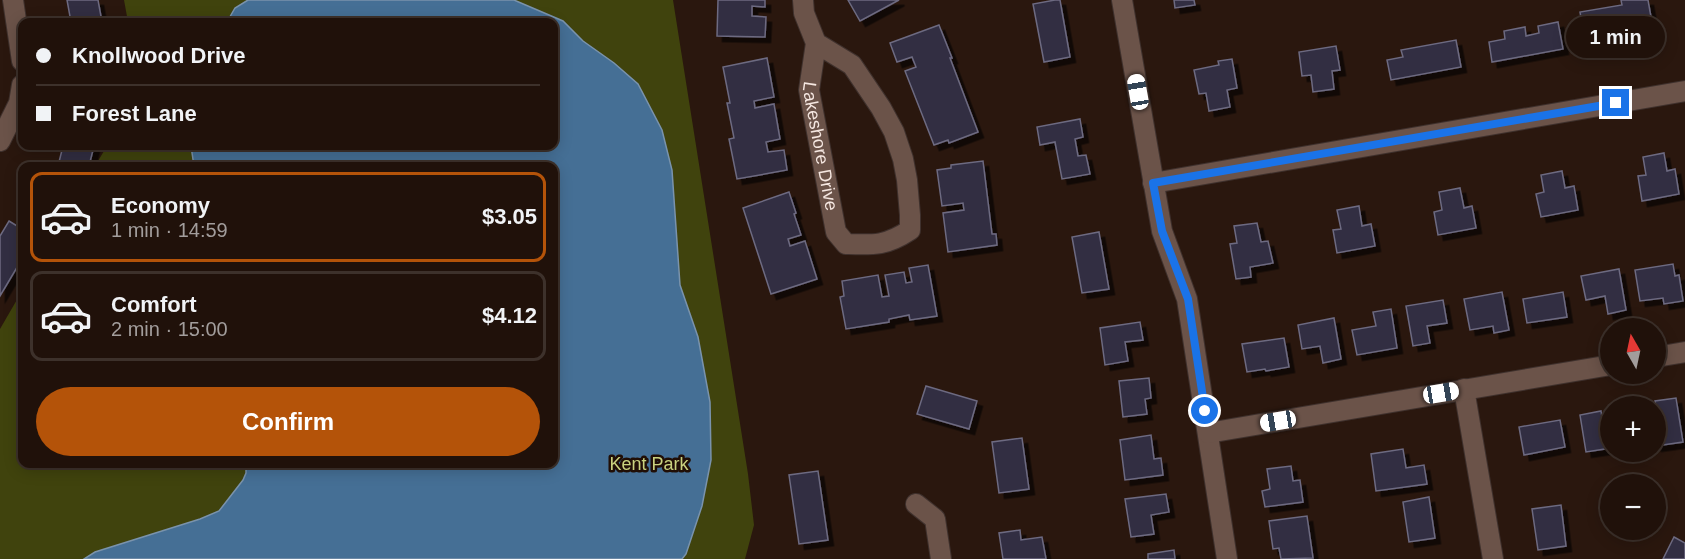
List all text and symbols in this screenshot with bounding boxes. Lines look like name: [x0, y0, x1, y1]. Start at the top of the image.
callout: 1 min: [1566, 16, 1666, 58]
text: 1 min: [1589, 26, 1642, 48]
text: Knollwood Drive: [72, 43, 246, 68]
car: [1126, 73, 1150, 111]
street label: Lakeshore Drive: [799, 80, 842, 212]
route end: [1602, 89, 1629, 116]
text: Forest Lane: [72, 101, 197, 126]
icon: car: [39, 190, 93, 244]
text: Economy: [111, 193, 210, 218]
text: $3.05: [482, 204, 537, 229]
text: 1 min · 14:59: [111, 219, 228, 241]
icon: car: [39, 289, 93, 343]
text: Comfort: [111, 292, 197, 317]
text: $4.12: [482, 303, 537, 328]
text: 2 min · 15:00: [111, 318, 228, 340]
north arrow: [1600, 318, 1666, 384]
map controls: [1600, 318, 1666, 540]
car: [1422, 381, 1460, 405]
button: Confirm: [36, 387, 540, 456]
button: +: [1600, 396, 1666, 462]
route start: [1191, 397, 1218, 424]
car: [1259, 409, 1297, 433]
park label: Kent Park: [609, 454, 690, 474]
button: −: [1600, 474, 1666, 540]

